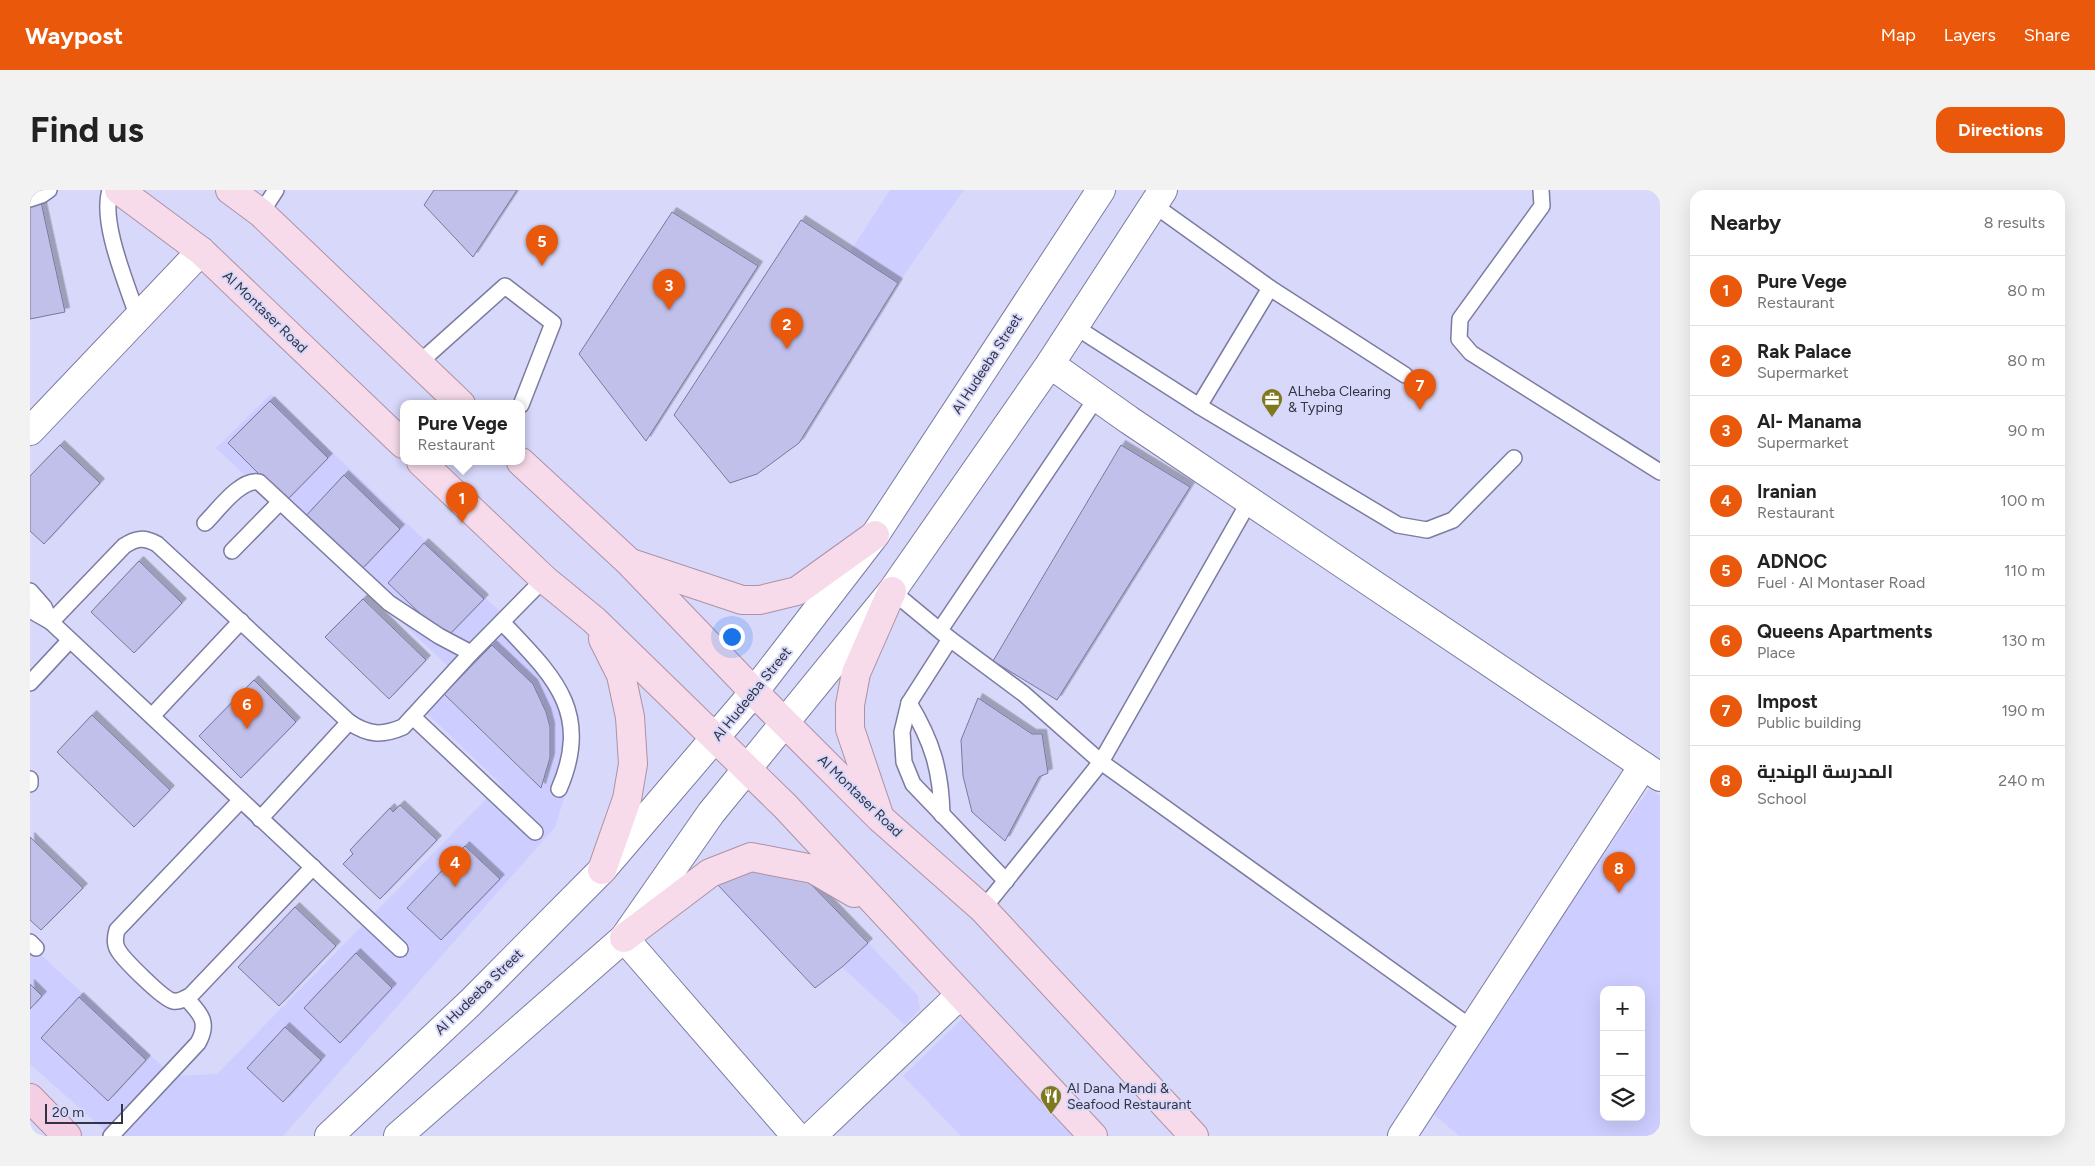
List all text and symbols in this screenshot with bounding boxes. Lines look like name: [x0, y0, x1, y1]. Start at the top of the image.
text: Waypost: [25, 21, 123, 50]
text: Map: [1881, 24, 1916, 46]
text: Layers: [1944, 24, 1996, 46]
text: Share: [2024, 24, 2070, 46]
button: Directions: [1936, 107, 2065, 153]
text: Find us: [30, 109, 144, 151]
text: Nearby: [1710, 210, 1781, 235]
text: 8 results: [1984, 213, 2045, 232]
pin: 5: [526, 225, 558, 266]
street label: Al Montaser Road: [219, 267, 311, 357]
pin: 3: [653, 269, 685, 310]
text: Pure Vege: [1757, 270, 1847, 293]
text: 1: [1723, 281, 1729, 300]
text: 80 m: [2007, 281, 2045, 300]
text: Restaurant: [1757, 293, 1835, 312]
pin: 2: [771, 308, 803, 349]
street label: Al Hudeeba Street: [948, 311, 1026, 417]
text: Rak Palace: [1757, 340, 1851, 363]
text: 2: [1721, 351, 1731, 370]
text: 80 m: [2007, 351, 2045, 370]
text: Supermarket: [1757, 363, 1849, 382]
pin: 7: [1404, 369, 1436, 410]
place label: ALheba Clearing & Typing: [1288, 383, 1391, 416]
office icon: ALheba Clearing & Typing: [1260, 387, 1284, 418]
popup: [400, 400, 525, 465]
text: Al- Manama: [1757, 410, 1862, 433]
text: Pure Vege: [418, 412, 507, 435]
text: 3: [1722, 421, 1730, 440]
text: 90 m: [2008, 421, 2045, 440]
text: Supermarket: [1757, 433, 1849, 452]
text: Restaurant: [418, 435, 495, 454]
text: Iranian: [1757, 480, 1817, 503]
pin: 1: [446, 482, 478, 523]
text: 4: [1721, 491, 1731, 510]
text: 100 m: [2000, 491, 2045, 510]
text: Restaurant: [1757, 503, 1835, 522]
text: ADNOC: [1757, 550, 1827, 573]
text: 5: [1721, 561, 1731, 580]
text: 110 m: [2004, 561, 2045, 580]
text: Fuel · Al Montaser Road: [1757, 573, 1925, 592]
text: Queens Apartments: [1757, 620, 1932, 643]
your location: [719, 624, 745, 650]
text: 6: [1721, 631, 1731, 650]
text: 130 m: [2002, 631, 2045, 650]
text: Place: [1757, 643, 1795, 662]
street label: Al Hudeeba Street: [709, 644, 795, 744]
pin: 6: [231, 688, 263, 729]
text: Impost: [1757, 690, 1818, 713]
text: 7: [1722, 701, 1730, 720]
text: 190 m: [2002, 701, 2045, 720]
text: Public building: [1757, 713, 1861, 732]
street label: Al Montaser Road: [814, 751, 906, 841]
text: المدرسة الهندية: [1757, 760, 1893, 783]
text: 8: [1721, 771, 1731, 790]
text: 240 m: [1998, 771, 2045, 790]
text: School: [1757, 789, 1807, 808]
pin: 4: [439, 846, 471, 887]
pin: 8: [1603, 852, 1635, 893]
street label: Al Hudeeba Street: [431, 946, 527, 1038]
map controls: [1600, 986, 1645, 1121]
button: +: [1600, 986, 1645, 1031]
button: −: [1600, 1031, 1645, 1076]
button: layers: [1600, 1076, 1645, 1121]
place label: Al Dana Mandi & Seafood Restaurant: [1067, 1080, 1192, 1113]
restaurant icon: Al Dana Mandi & Seafood Restaurant: [1039, 1084, 1063, 1115]
scale bar: [45, 1101, 122, 1124]
text: 20 m: [52, 1104, 84, 1121]

